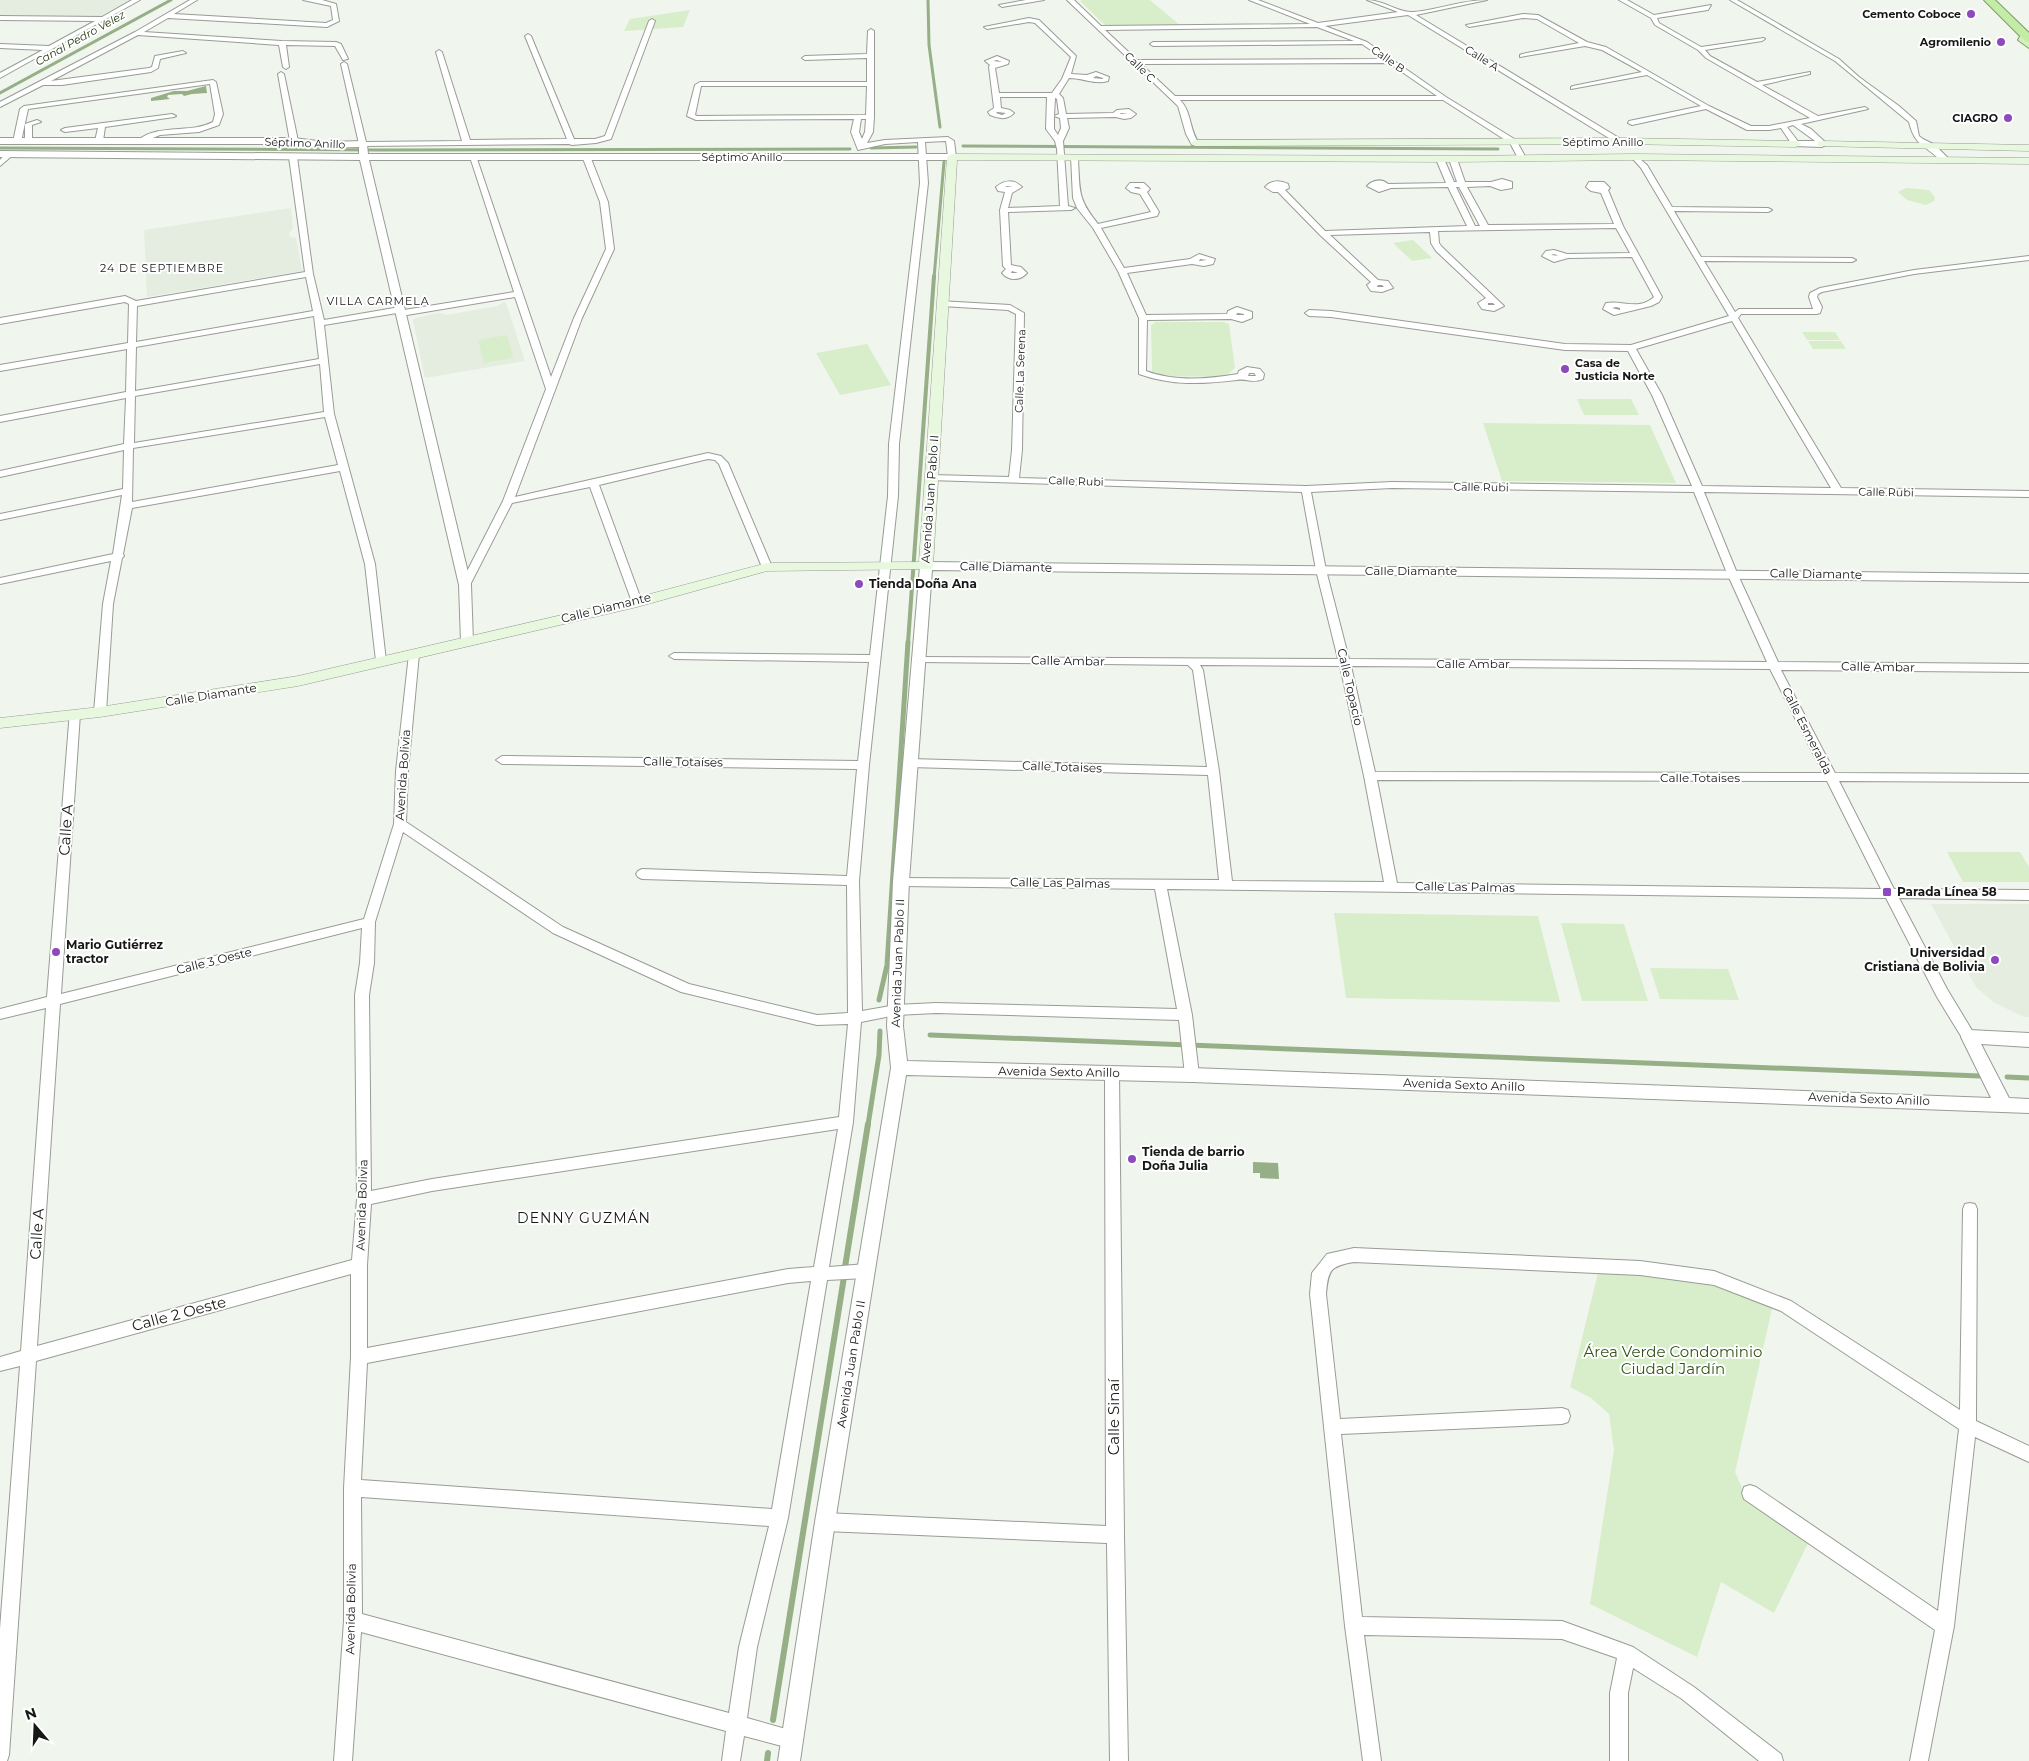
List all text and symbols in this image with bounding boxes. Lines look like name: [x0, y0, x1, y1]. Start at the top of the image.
water label: Canal Pedro Velez: [33, 7, 128, 69]
place label: Cemento Coboce: [1862, 7, 1961, 21]
marker: Cemento Coboce: [1965, 8, 1977, 20]
place label: Agromilenio: [1919, 35, 1991, 49]
marker: Agromilenio: [1995, 36, 2007, 48]
street label: Calle B: [1368, 42, 1408, 76]
street label: Calle A: [1462, 42, 1502, 74]
street label: Calle C: [1122, 49, 1158, 85]
place label: CIAGRO: [1952, 111, 1998, 125]
marker: CIAGRO: [2002, 112, 2014, 124]
street label: Séptimo Anillo: [264, 135, 346, 151]
street label: Séptimo Anillo: [1563, 135, 1644, 149]
street label: Séptimo Anillo: [702, 150, 783, 164]
district label: 24 DE SEPTIEMBRE: [100, 261, 224, 275]
district label: VILLA CARMELA: [326, 294, 430, 308]
street label: Calle La Serena: [1012, 329, 1028, 413]
place label: Casa de Justicia Norte: [1574, 356, 1655, 383]
marker: Casa de Justicia Norte: [1559, 363, 1571, 375]
street label: Avenida Juan Pablo II: [918, 434, 941, 564]
street label: Calle Rubi: [1048, 473, 1104, 489]
street label: Calle Rubi: [1453, 480, 1509, 494]
street label: Calle Rubi: [1858, 485, 1914, 499]
street label: Calle Diamante: [960, 558, 1052, 575]
street label: Calle Diamante: [1365, 563, 1457, 578]
street label: Calle Diamante: [1770, 565, 1862, 582]
place label: Tienda Doña Ana: [869, 576, 977, 591]
marker: Tienda Doña Ana: [853, 578, 865, 590]
street label: Calle Diamante: [559, 589, 653, 626]
street label: Calle Topacio: [1334, 647, 1367, 727]
street label: Calle Ambar: [1031, 652, 1105, 669]
street label: Calle Ambar: [1436, 656, 1510, 671]
street label: Calle Ambar: [1841, 658, 1915, 675]
street label: Calle Diamante: [164, 680, 258, 709]
street label: Calle Esmeralda: [1779, 685, 1836, 777]
street label: Avenida Bolivia: [392, 729, 413, 821]
street label: Calle Totaíses: [643, 753, 723, 770]
street label: Calle Totaises: [1022, 758, 1102, 775]
street label: Calle Totaises: [1660, 770, 1740, 785]
street label: Calle A: [54, 804, 77, 856]
street label: Calle Las Palmas: [1010, 874, 1110, 891]
street label: Calle Las Palmas: [1415, 878, 1515, 895]
place label: Parada Línea 58: [1897, 884, 1997, 899]
marker: Parada Línea 58: [1881, 886, 1893, 898]
street label: Avenida Juan Pablo II: [888, 898, 907, 1028]
place label: Mario Gutiérrez tractor: [66, 937, 163, 966]
street label: Calle 3 Oeste: [175, 944, 253, 977]
place label: Universidad Cristiana de Bolivia: [1864, 945, 1985, 974]
marker: Mario Gutiérrez tractor: [50, 946, 62, 958]
marker: Universidad Cristiana de Bolivia: [1989, 954, 2001, 966]
street label: Avenida Sexto Anillo: [998, 1063, 1120, 1080]
street label: Avenida Sexto Anillo: [1403, 1075, 1525, 1094]
street label: Avenida Sexto Anillo: [1808, 1089, 1930, 1108]
place label: Tienda de barrio Doña Julia: [1142, 1144, 1245, 1173]
marker: Tienda de barrio Doña Julia: [1126, 1153, 1138, 1165]
street label: Avenida Bolivia: [352, 1159, 371, 1251]
street label: Calle A: [25, 1208, 48, 1260]
district label: DENNY GUZMÁN: [517, 1209, 651, 1227]
street label: Calle 2 Oeste: [130, 1292, 228, 1335]
street label: Avenida Juan Pablo II: [833, 1299, 868, 1429]
park label: Área Verde Condominio Ciudad Jardín: [1584, 1342, 1762, 1378]
street label: Calle Sinaí: [1104, 1378, 1123, 1455]
street label: Avenida Bolivia: [342, 1563, 359, 1655]
north arrow: [10, 1701, 60, 1751]
text: N: [22, 1703, 39, 1724]

